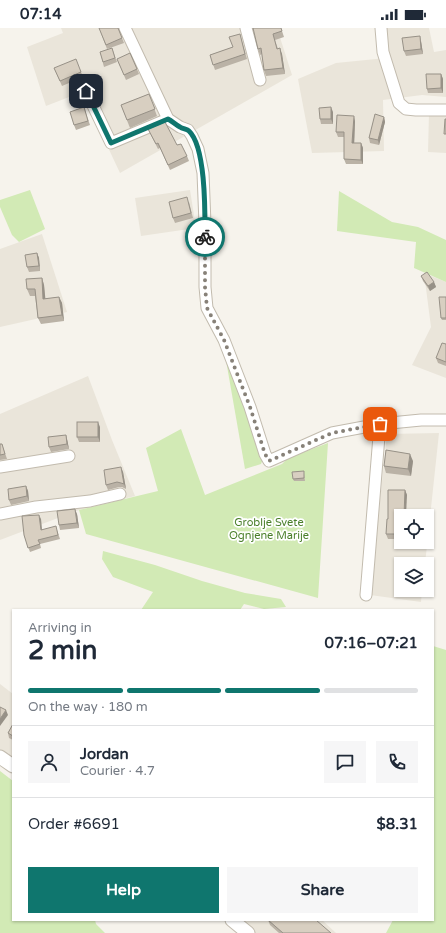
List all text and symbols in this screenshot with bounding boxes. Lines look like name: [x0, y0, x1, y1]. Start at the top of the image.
text: 07:14: [20, 5, 62, 23]
pin: [69, 74, 103, 108]
icon: home: [75, 80, 97, 102]
courier: [185, 217, 225, 257]
icon: bike: [194, 226, 216, 248]
pin: [363, 407, 397, 441]
icon: bag: [369, 413, 391, 435]
map controls: [394, 509, 434, 597]
button: locate: [394, 509, 434, 549]
park label: Groblje Svete Ognjene Marije: [229, 516, 309, 542]
button: layers: [394, 557, 434, 597]
text: Arriving in: [28, 620, 92, 636]
text: 07:16–07:21: [325, 634, 418, 652]
text: 2 min: [28, 635, 97, 666]
text: On the way · 180 m: [28, 699, 148, 715]
button: person: [28, 741, 70, 783]
button: chat: [324, 741, 366, 783]
button: phone: [376, 741, 418, 783]
text: Jordan: [80, 745, 129, 763]
text: Courier · 4.7: [80, 763, 155, 779]
text: Order #6691: [28, 815, 120, 833]
text: $8.31: [377, 815, 418, 833]
button: Help: [28, 867, 219, 913]
button: Share: [227, 867, 418, 913]

